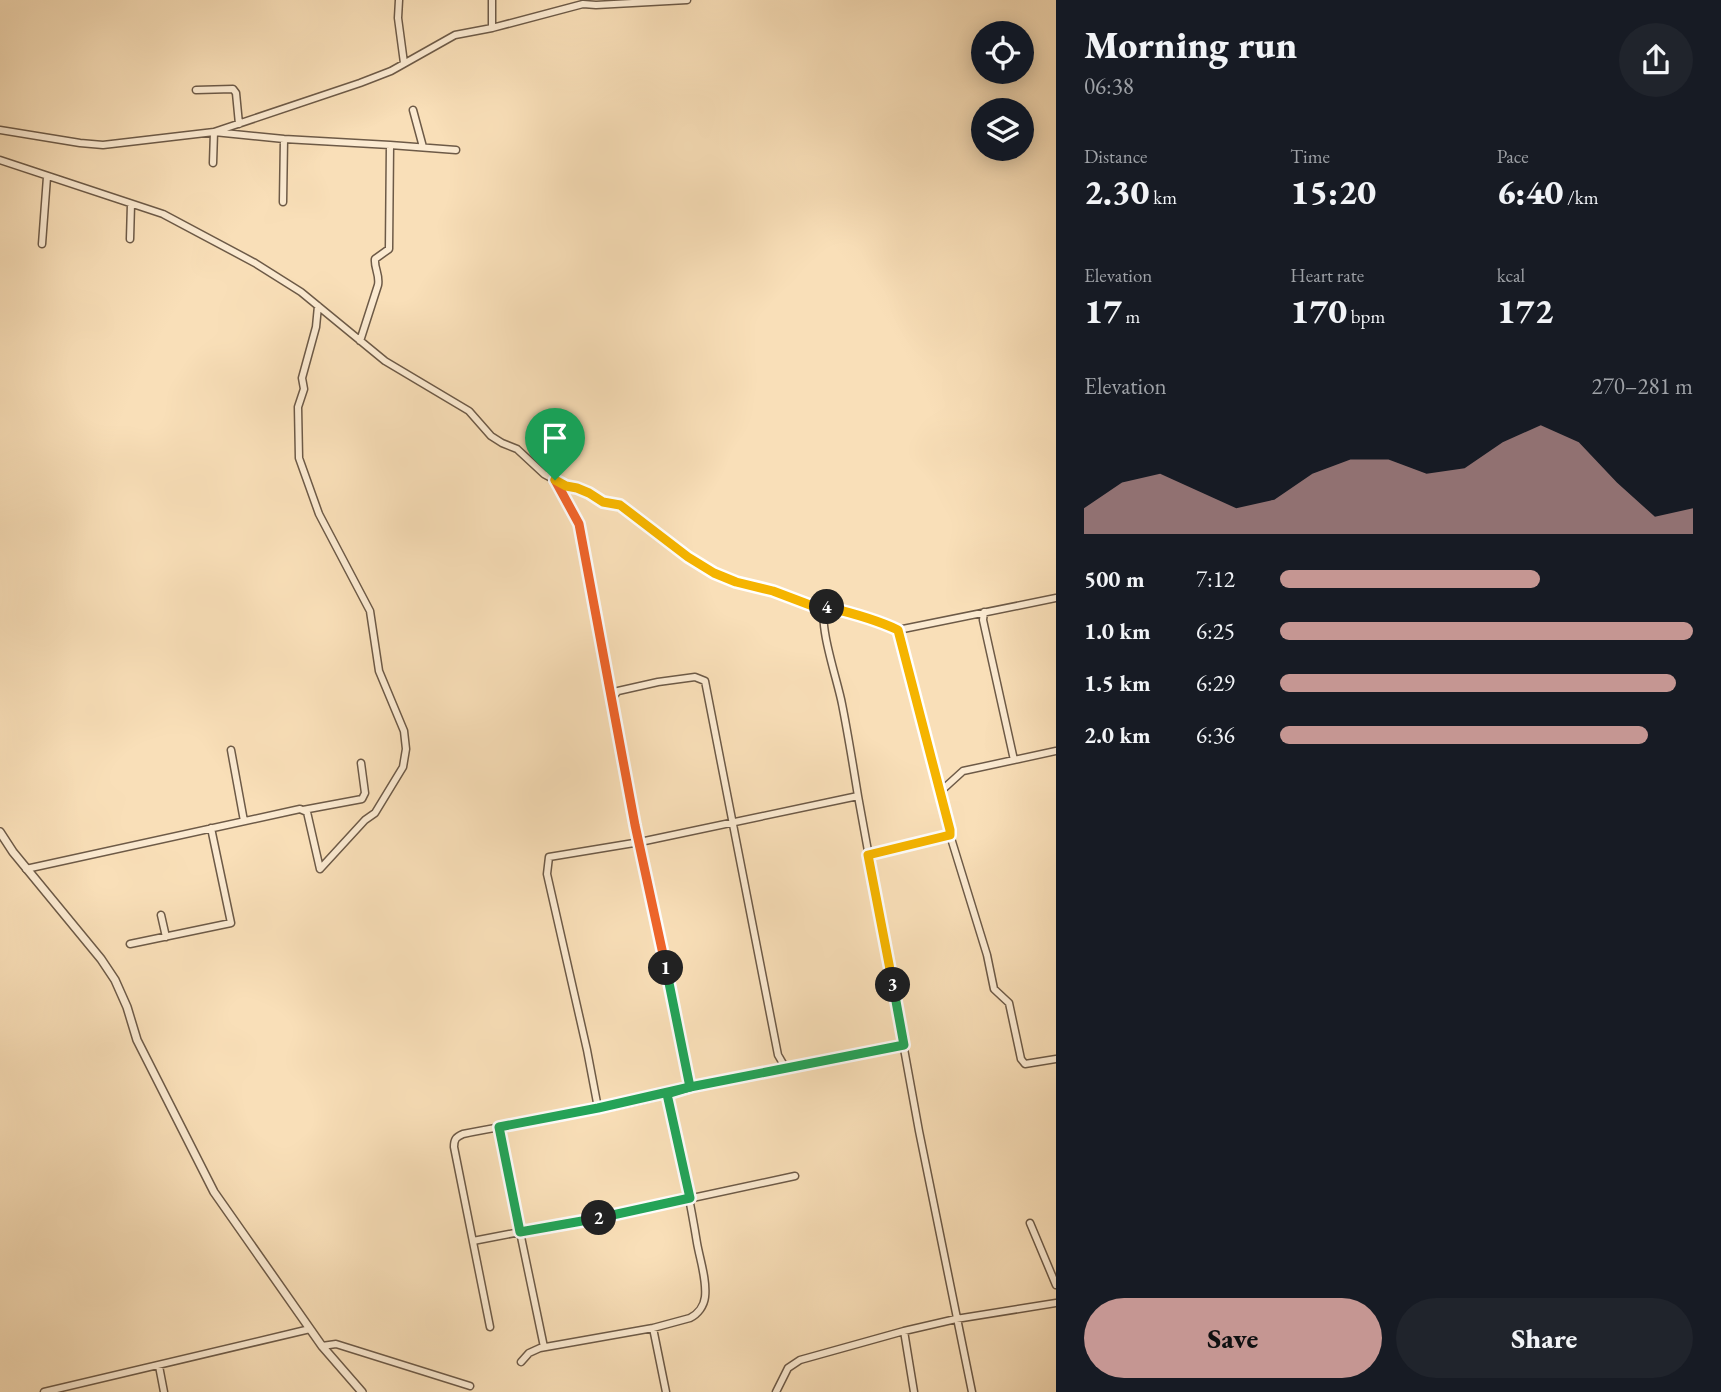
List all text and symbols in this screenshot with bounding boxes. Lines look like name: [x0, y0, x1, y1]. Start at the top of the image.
text: Morning run: [1084, 20, 1297, 69]
map controls: [971, 21, 1034, 161]
button: locate: [971, 21, 1034, 84]
button: share: [1619, 23, 1693, 97]
text: 06:38: [1084, 71, 1134, 101]
button: layers: [971, 98, 1034, 161]
text: Distance: [1084, 144, 1147, 169]
text: Time: [1290, 144, 1330, 169]
text: Pace: [1497, 144, 1529, 169]
text: 2.30: [1084, 169, 1150, 214]
text: 15:20: [1290, 169, 1376, 214]
text: 6:40: [1497, 169, 1563, 214]
text: km: [1150, 185, 1177, 210]
text: /km: [1563, 185, 1599, 210]
text: Elevation: [1084, 263, 1152, 288]
text: Heart rate: [1290, 263, 1364, 288]
text: kcal: [1497, 263, 1525, 288]
text: 17: [1084, 288, 1122, 333]
text: 170: [1290, 288, 1347, 333]
text: 172: [1497, 288, 1553, 333]
text: m: [1122, 304, 1140, 329]
text: bpm: [1347, 304, 1385, 329]
text: Elevation: [1084, 371, 1167, 401]
text: 270–281 m: [1592, 371, 1693, 401]
pin: [525, 408, 585, 480]
icon: arrive: [536, 419, 574, 457]
text: 500 m: [1084, 564, 1145, 594]
text: 7:12: [1196, 564, 1235, 594]
pin: 4: [810, 590, 844, 624]
text: 4: [821, 594, 832, 619]
text: 1.0 km: [1084, 616, 1151, 646]
text: 6:25: [1196, 616, 1235, 646]
text: 1.5 km: [1084, 668, 1151, 698]
text: 6:29: [1196, 668, 1235, 698]
text: 2.0 km: [1084, 720, 1151, 750]
text: 6:36: [1196, 720, 1235, 750]
pin: 1: [648, 950, 684, 986]
text: 1: [660, 955, 671, 980]
pin: 3: [876, 968, 910, 1002]
text: 3: [887, 972, 898, 997]
pin: 2: [582, 1200, 616, 1236]
text: 2: [593, 1205, 604, 1230]
button: Save: [1084, 1298, 1382, 1378]
button: Share: [1396, 1298, 1693, 1378]

